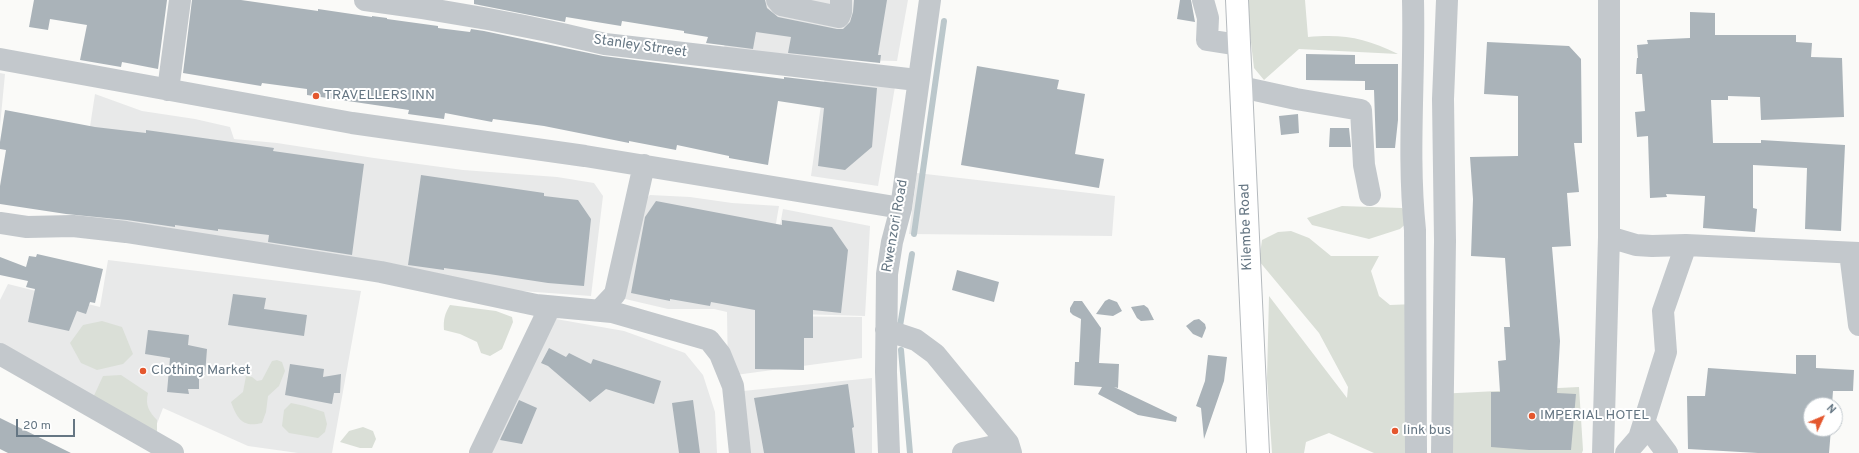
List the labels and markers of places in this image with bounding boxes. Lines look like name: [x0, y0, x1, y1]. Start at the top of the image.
place label: TRAVELLERS INN: [324, 88, 435, 104]
marker: TRAVELLERS INN: [311, 91, 321, 101]
place label: Clothing Market: [151, 363, 251, 379]
marker: Clothing Market: [138, 366, 148, 376]
place label: IMPERIAL HOTEL: [1540, 408, 1649, 424]
marker: IMPERIAL HOTEL: [1527, 411, 1537, 421]
place label: link bus: [1403, 423, 1451, 439]
marker: link bus: [1390, 426, 1400, 436]

